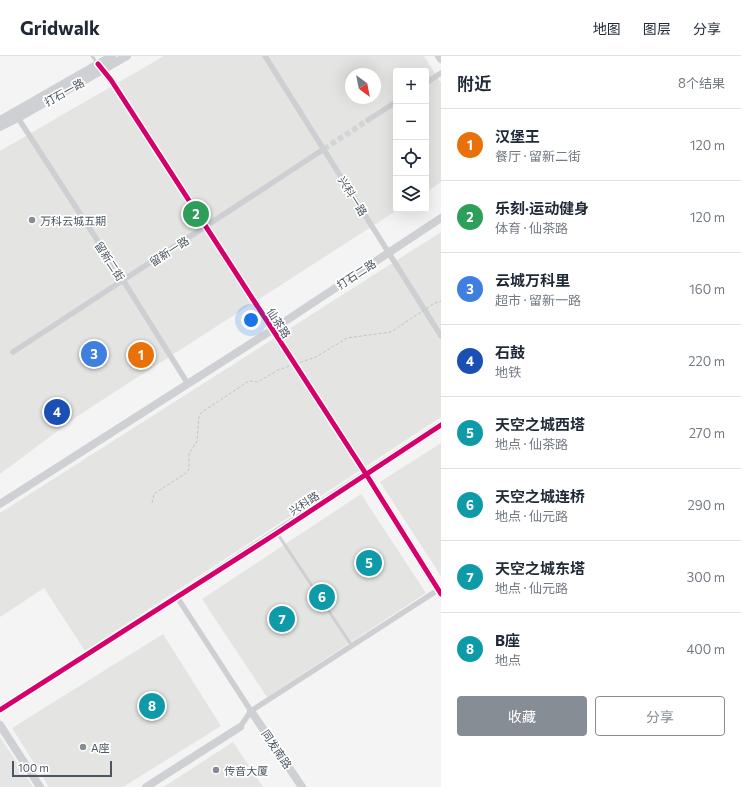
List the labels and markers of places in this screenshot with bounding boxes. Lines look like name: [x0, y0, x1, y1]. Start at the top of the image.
pin: 2: [183, 199, 209, 229]
place label: 万科云城五期: [40, 214, 106, 227]
marker: 万科云城五期: [27, 215, 37, 225]
pin: 3: [81, 339, 107, 369]
pin: 1: [128, 340, 154, 370]
pin: 4: [44, 397, 70, 427]
pin: 5: [356, 548, 382, 578]
pin: 6: [309, 582, 335, 612]
pin: 7: [269, 604, 295, 634]
pin: 8: [139, 691, 165, 721]
place label: A座: [91, 741, 110, 754]
marker: A座: [78, 742, 88, 752]
place label: 传音大厦: [224, 764, 268, 777]
marker: 传音大厦: [211, 765, 221, 775]

